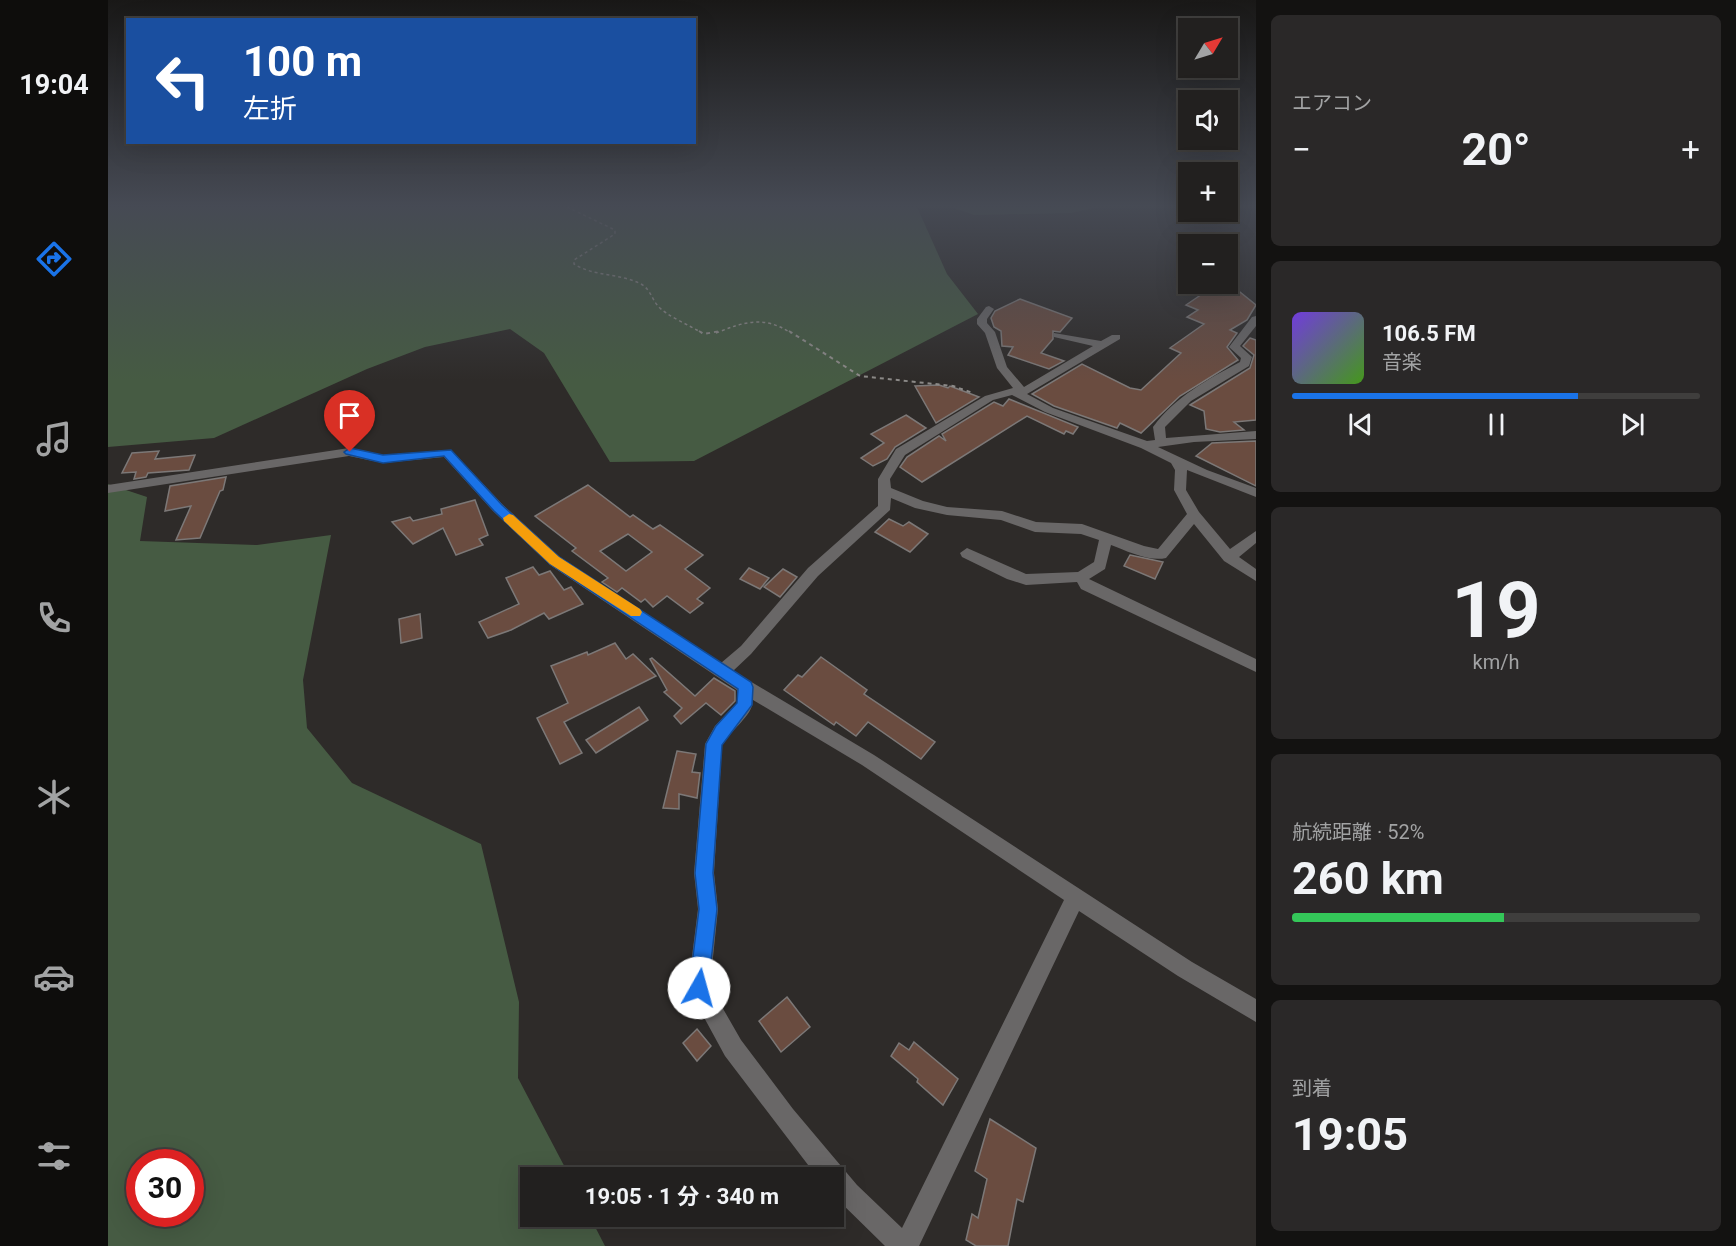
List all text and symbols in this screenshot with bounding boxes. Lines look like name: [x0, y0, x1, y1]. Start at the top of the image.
north arrow: [1178, 18, 1238, 78]
map controls: [1178, 18, 1238, 294]
text: 100 m: [243, 37, 362, 86]
icon: left: [144, 42, 222, 120]
text: 19:04: [19, 69, 89, 101]
button: sound: [1178, 90, 1238, 150]
text: エアコン: [1292, 91, 1372, 115]
text: 左折: [243, 93, 297, 125]
text: 20°: [1461, 123, 1531, 176]
text: −: [1292, 130, 1311, 169]
text: +: [1681, 130, 1700, 169]
button: +: [1178, 162, 1238, 222]
button: −: [1178, 234, 1238, 294]
icon: directions: [33, 238, 75, 280]
text: 106.5 FM: [1382, 321, 1476, 346]
text: 音楽: [1382, 350, 1422, 374]
pin: [324, 390, 375, 452]
icon: arrive: [333, 399, 366, 432]
icon: previous: [1344, 408, 1377, 441]
icon: pause: [1480, 408, 1513, 441]
icon: next: [1616, 408, 1649, 441]
icon: music: [33, 418, 75, 460]
text: 19: [1451, 565, 1541, 656]
icon: phone: [33, 597, 75, 639]
text: km/h: [1473, 650, 1519, 674]
icon: climate: [33, 776, 75, 818]
text: 航続距離 · 52%: [1292, 820, 1424, 844]
text: 260 km: [1292, 852, 1444, 905]
icon: car: [33, 956, 75, 998]
position arrow: [667, 956, 731, 1020]
text: 到着: [1292, 1076, 1332, 1100]
text: 19:05: [1292, 1108, 1408, 1161]
icon: filters: [33, 1135, 75, 1177]
speed limit sign: 30: [126, 1149, 204, 1227]
text: 19:05 · 1 分 · 340 m: [585, 1184, 779, 1209]

